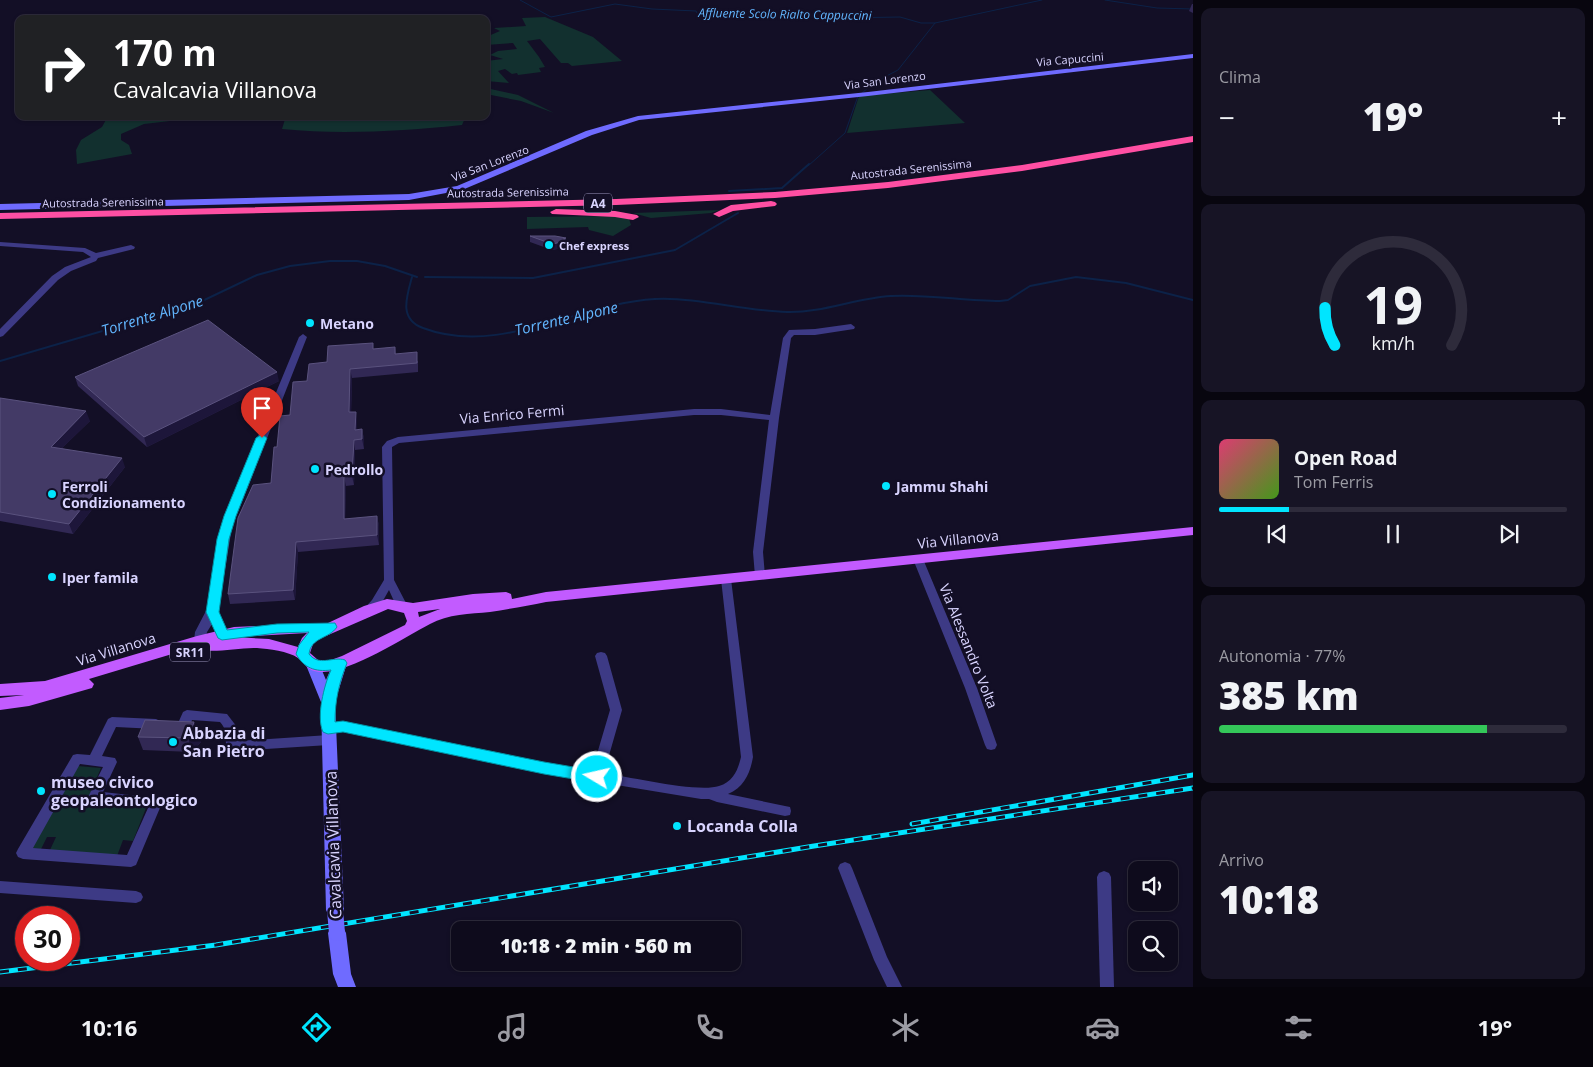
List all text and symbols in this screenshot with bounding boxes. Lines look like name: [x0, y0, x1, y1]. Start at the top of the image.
water label: Affluente Scolo Rialto Cappuccini: [697, 4, 873, 24]
text: 170 m: [113, 29, 217, 76]
icon: right: [30, 35, 95, 100]
street label: Via Capuccini: [1036, 49, 1104, 69]
text: Clima: [1219, 66, 1261, 88]
street label: Via San Lorenzo: [844, 68, 927, 92]
text: Cavalcavia Villanova: [113, 74, 317, 104]
text: 19°: [1363, 90, 1423, 142]
text: −: [1219, 98, 1235, 136]
text: +: [1551, 98, 1567, 136]
street label: Via San Lorenzo: [449, 141, 531, 185]
street label: Autostrada Serenissima: [850, 155, 972, 183]
street label: Autostrada Serenissima: [447, 183, 569, 201]
street label: Autostrada Serenissima: [42, 193, 164, 211]
road number: A4: [584, 194, 612, 212]
place label: Chef express: [559, 238, 630, 253]
marker: Chef express: [543, 239, 555, 251]
text: 19: [1363, 268, 1423, 339]
water label: Torrente Alpone: [99, 290, 206, 340]
water label: Torrente Alpone: [512, 296, 620, 340]
place label: Metano: [320, 314, 374, 333]
marker: Metano: [304, 317, 316, 329]
text: km/h: [1371, 331, 1415, 355]
pin: [241, 387, 283, 438]
icon: arrive: [248, 394, 276, 422]
street label: Via Enrico Fermi: [459, 400, 565, 428]
text: Open Road: [1294, 445, 1398, 471]
place label: Pedrollo: [325, 460, 383, 479]
marker: Pedrollo: [309, 463, 321, 475]
text: Tom Ferris: [1294, 471, 1373, 493]
place label: Ferroli Condizionamento: [62, 477, 186, 512]
place label: Jammu Shahi: [894, 477, 988, 496]
marker: Jammu Shahi: [880, 480, 892, 492]
marker: Ferroli Condizionamento: [46, 488, 58, 500]
icon: previous: [1263, 520, 1291, 548]
icon: pause: [1379, 520, 1407, 548]
icon: next: [1495, 520, 1523, 548]
street label: Via Villanova: [916, 525, 1000, 553]
place label: Iper famila: [62, 568, 138, 587]
marker: Iper famila: [46, 571, 58, 583]
street label: Via Alessandro Volta: [935, 581, 1003, 711]
street label: Via Villanova: [74, 628, 158, 670]
road number: SR11: [170, 642, 210, 662]
text: Autonomia · 77%: [1219, 645, 1345, 667]
text: 385 km: [1219, 669, 1359, 721]
place label: Abbazia di San Pietro: [183, 722, 265, 762]
marker: Abbazia di San Pietro: [167, 736, 179, 748]
position arrow: [570, 750, 622, 802]
street label: Cavalcavia Villanova: [319, 770, 347, 920]
place label: museo civico geopaleontologico: [51, 771, 198, 811]
marker: museo civico geopaleontologico: [35, 785, 47, 797]
place label: Locanda Colla: [687, 815, 798, 837]
marker: Locanda Colla: [671, 820, 683, 832]
text: Arrivo: [1219, 849, 1264, 871]
map controls: [1128, 861, 1178, 971]
button: sound: [1128, 861, 1178, 911]
text: 10:18: [1219, 873, 1319, 925]
speed limit sign: 30: [15, 906, 80, 971]
button: search: [1128, 921, 1178, 971]
text: 10:18 · 2 min · 560 m: [500, 933, 692, 959]
icon: directions: [299, 1010, 334, 1045]
icon: music: [495, 1010, 530, 1045]
icon: phone: [692, 1010, 727, 1045]
icon: climate: [888, 1010, 923, 1045]
icon: car: [1085, 1010, 1120, 1045]
icon: filters: [1281, 1010, 1316, 1045]
text: 10:16: [81, 1012, 137, 1042]
text: 19°: [1478, 1012, 1512, 1042]

